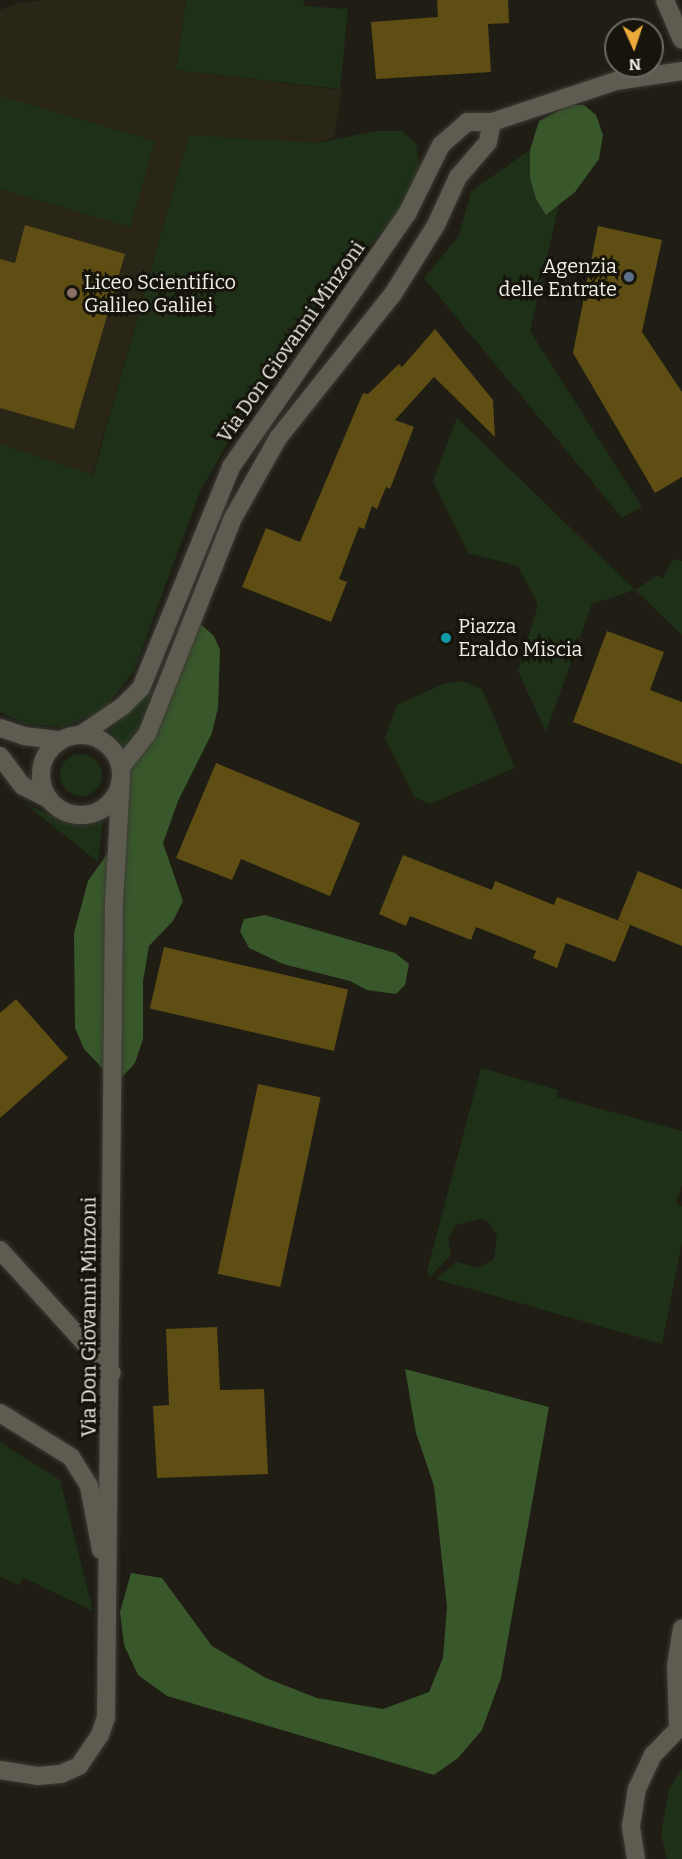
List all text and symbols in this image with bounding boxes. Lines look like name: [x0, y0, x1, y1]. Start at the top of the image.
north arrow: [604, 18, 664, 78]
text: N: [628, 55, 642, 74]
street label: Via Don Giovanni Minzoni: [212, 237, 370, 447]
place label: Agenzia delle Entrate: [499, 254, 617, 301]
place label: Liceo Scientifico Galileo Galilei: [84, 270, 236, 317]
marker: Agenzia delle Entrate: [622, 270, 636, 284]
marker: Liceo Scientifico Galileo Galilei: [65, 286, 79, 300]
place label: Piazza Eraldo Miscia: [458, 614, 582, 661]
marker: Piazza Eraldo Miscia: [439, 631, 453, 645]
street label: Via Don Giovanni Minzoni: [77, 1197, 101, 1437]

